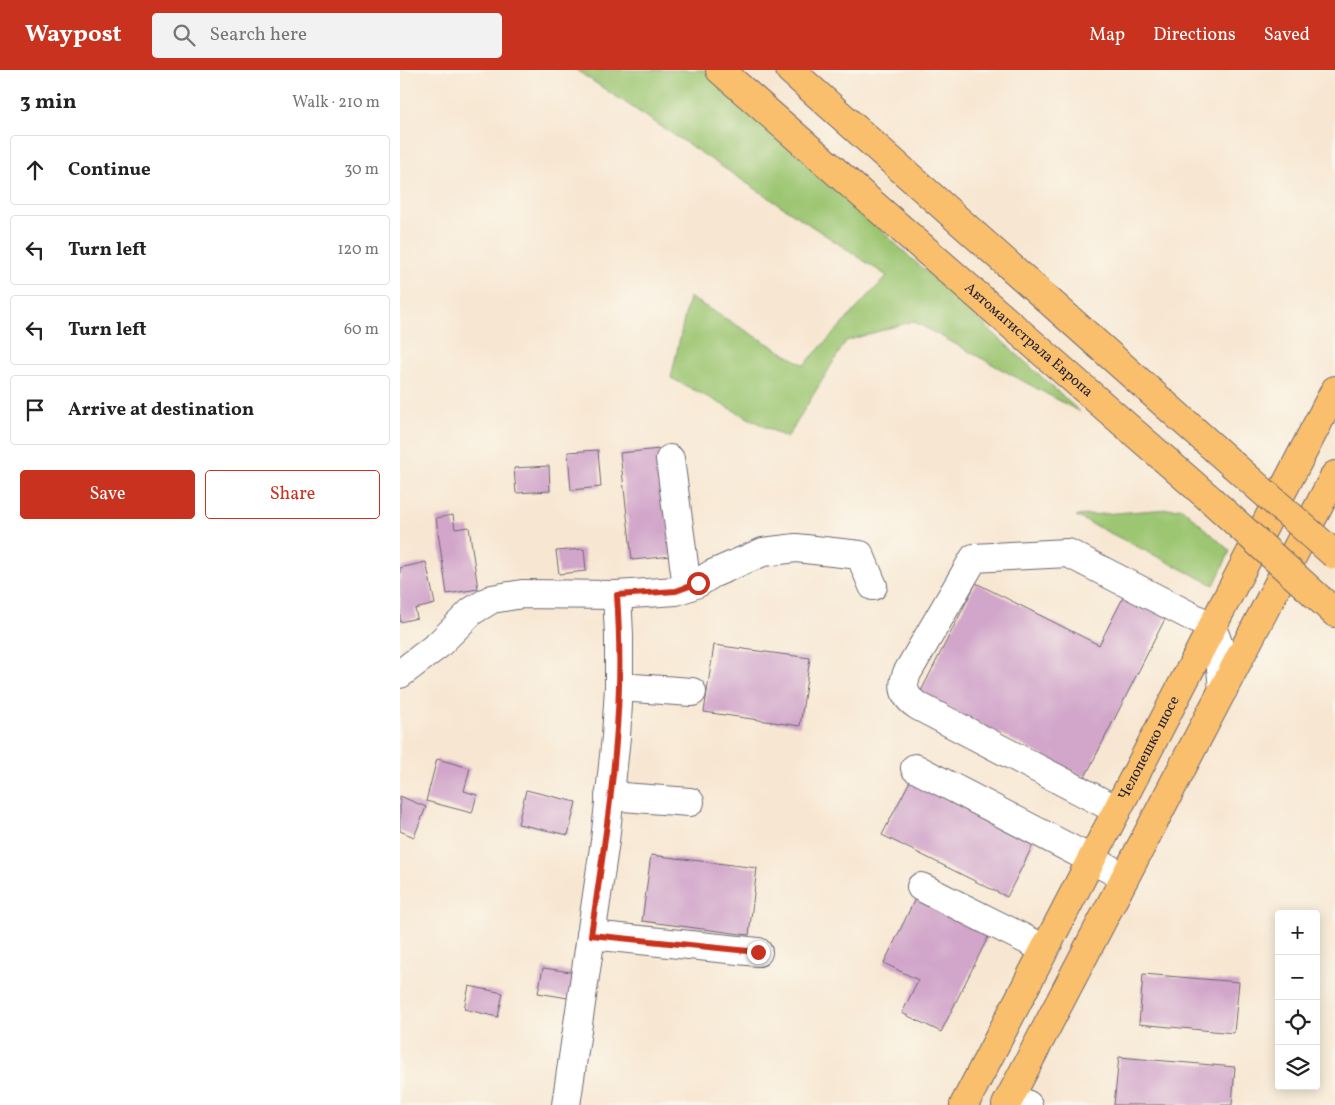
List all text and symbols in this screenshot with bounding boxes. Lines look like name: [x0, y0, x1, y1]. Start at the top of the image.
search box: [152, 13, 502, 58]
text: Waypost: [25, 18, 122, 52]
icon: search: [170, 21, 198, 49]
text: Search here: [210, 22, 307, 48]
text: Map: [1089, 23, 1125, 48]
text: Directions: [1153, 23, 1236, 48]
text: Saved: [1264, 23, 1310, 48]
text: 3 min: [20, 88, 76, 117]
text: Walk · 210 m: [292, 92, 380, 114]
icon: ahead: [21, 156, 49, 184]
text: Continue: [68, 157, 151, 183]
text: 30 m: [344, 159, 379, 181]
icon: left: [21, 236, 49, 264]
text: Turn left: [68, 237, 147, 263]
text: 120 m: [337, 239, 379, 261]
street label: Автомагистрала Европа: [960, 278, 1097, 402]
icon: left: [21, 316, 49, 344]
text: Turn left: [68, 317, 147, 343]
text: 60 m: [344, 319, 379, 341]
icon: arrive: [21, 396, 49, 424]
text: Arrive at destination: [68, 397, 254, 423]
button: Save: [20, 470, 195, 519]
button: Share: [205, 470, 380, 519]
route start: [687, 572, 710, 595]
street label: Челопешко шосе: [1113, 692, 1185, 804]
map controls: [1275, 910, 1320, 1090]
button: +: [1275, 910, 1320, 955]
route end: [747, 941, 770, 964]
button: −: [1275, 955, 1320, 1000]
button: locate: [1275, 1000, 1320, 1045]
button: layers: [1275, 1045, 1320, 1090]

